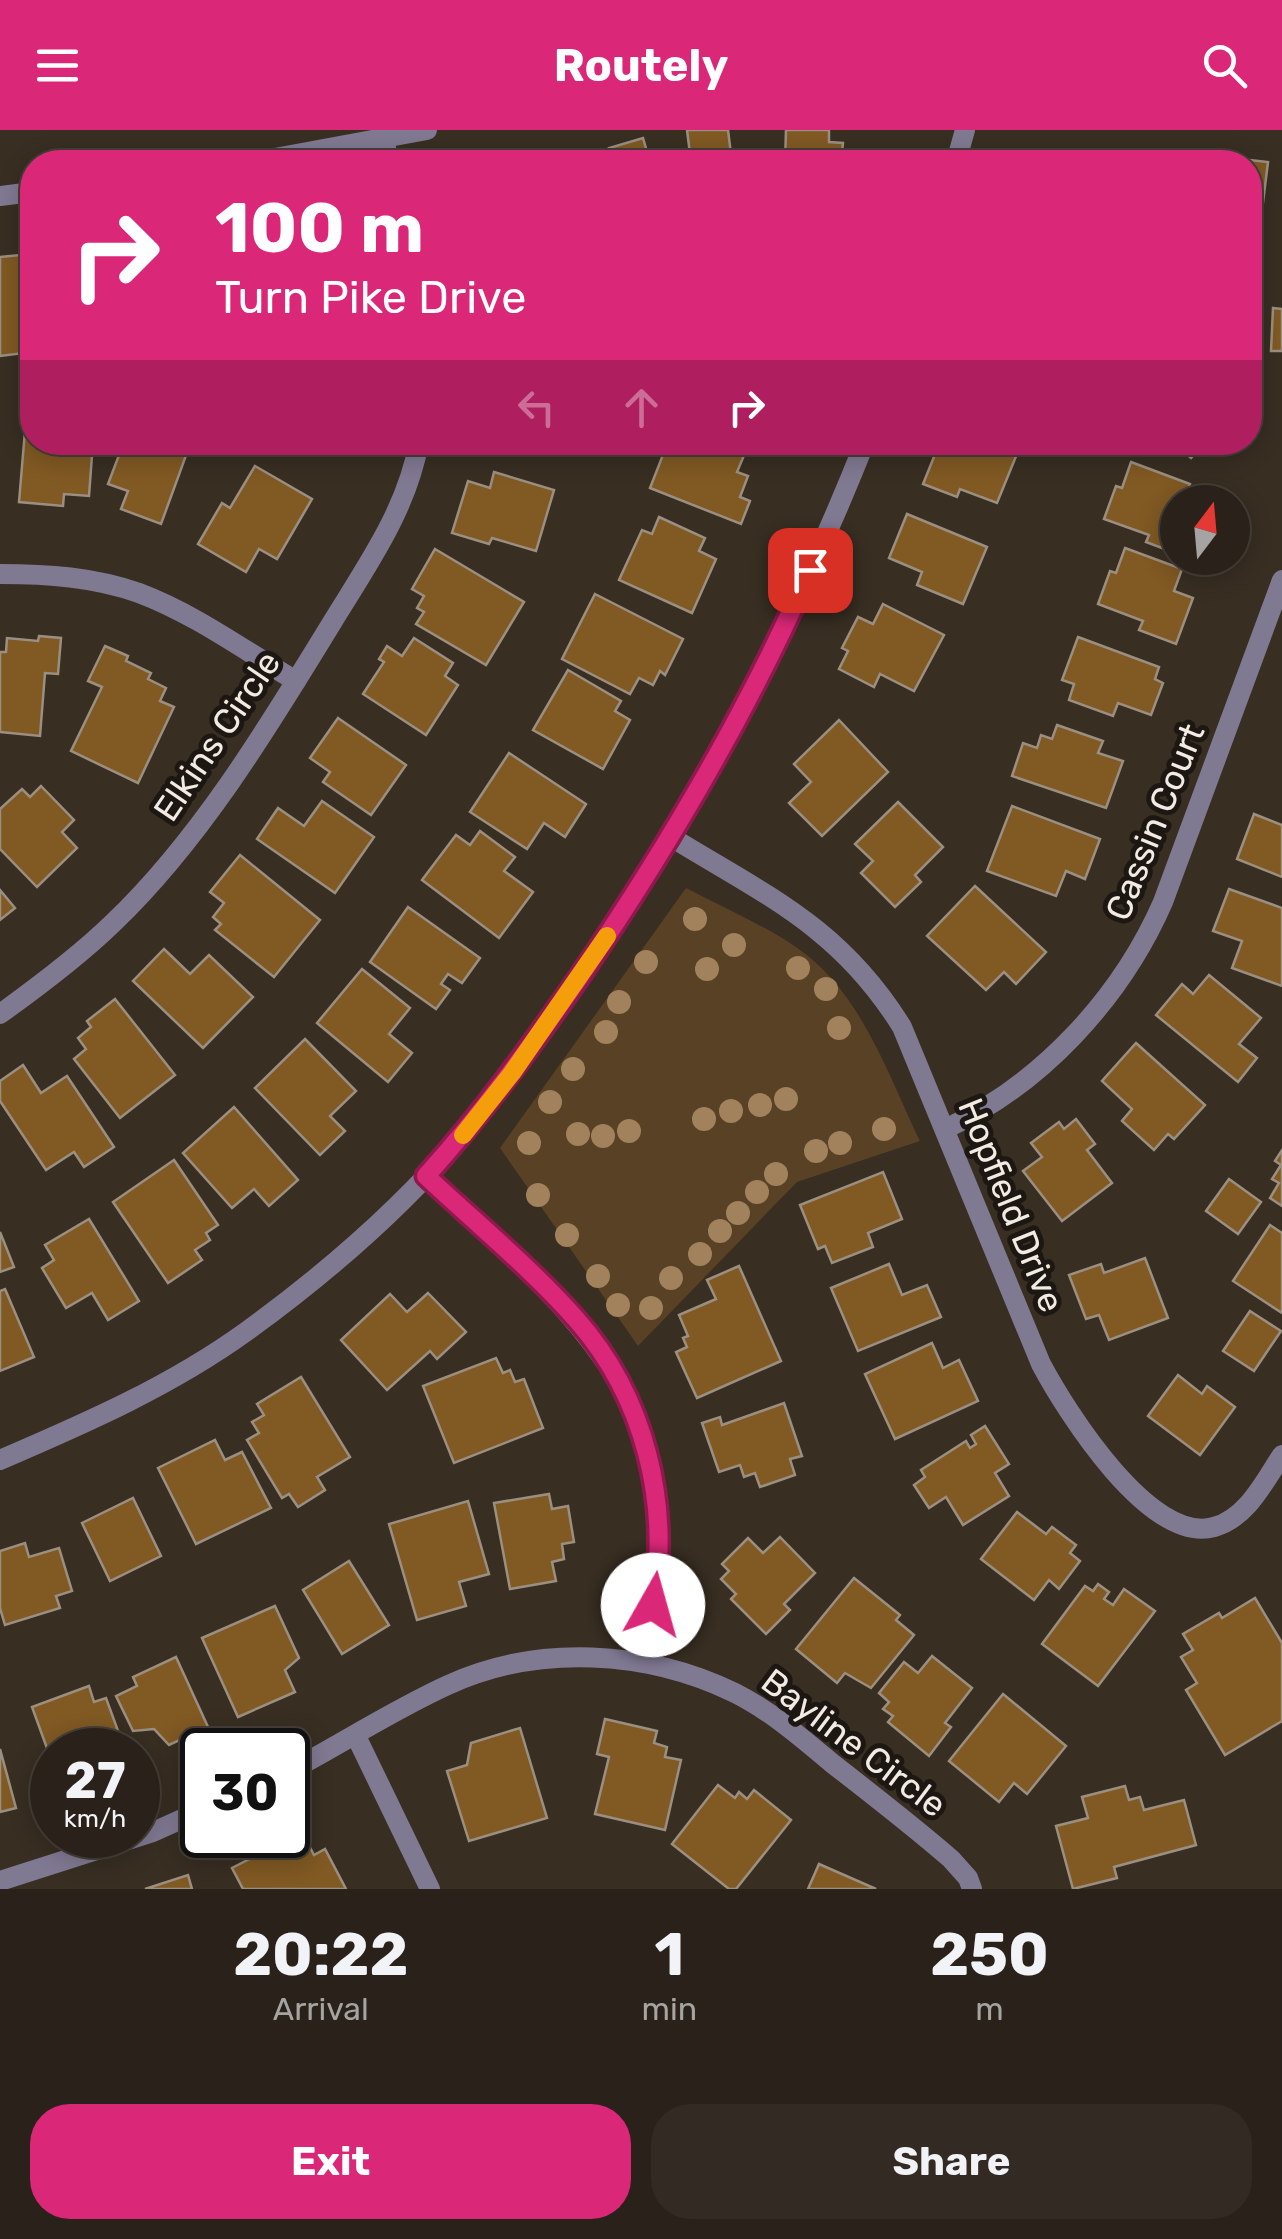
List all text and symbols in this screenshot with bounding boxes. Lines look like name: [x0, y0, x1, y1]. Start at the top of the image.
icon: menu: [30, 38, 85, 93]
icon: search: [1197, 38, 1252, 93]
text: Routely: [554, 39, 728, 92]
text: 100 m: [215, 187, 424, 270]
icon: right: [50, 190, 180, 320]
text: Turn Pike Drive: [215, 271, 526, 324]
icon: left: [509, 380, 564, 435]
icon: ahead: [614, 380, 669, 435]
icon: right: [719, 380, 774, 435]
north arrow: [1160, 485, 1250, 575]
map controls: [1160, 485, 1250, 575]
pin: [768, 528, 853, 613]
icon: arrive: [783, 543, 838, 598]
street label: Elkins Circle: [145, 643, 289, 829]
street label: Cassin Court: [1097, 718, 1213, 926]
street label: Hopfield Drive: [949, 1092, 1073, 1318]
position arrow: [601, 1553, 705, 1657]
street label: Bayline Circle: [753, 1660, 955, 1826]
speed limit sign: 30: [180, 1728, 310, 1858]
text: 27: [64, 1751, 126, 1811]
text: km/h: [64, 1804, 126, 1833]
text: 20:22: [233, 1919, 408, 1990]
text: 1: [654, 1919, 684, 1990]
text: 250: [930, 1919, 1049, 1990]
text: Arrival: [273, 1990, 369, 2028]
text: min: [642, 1990, 697, 2028]
text: m: [975, 1990, 1004, 2028]
button: Exit: [30, 2104, 631, 2219]
button: Share: [651, 2104, 1252, 2219]

